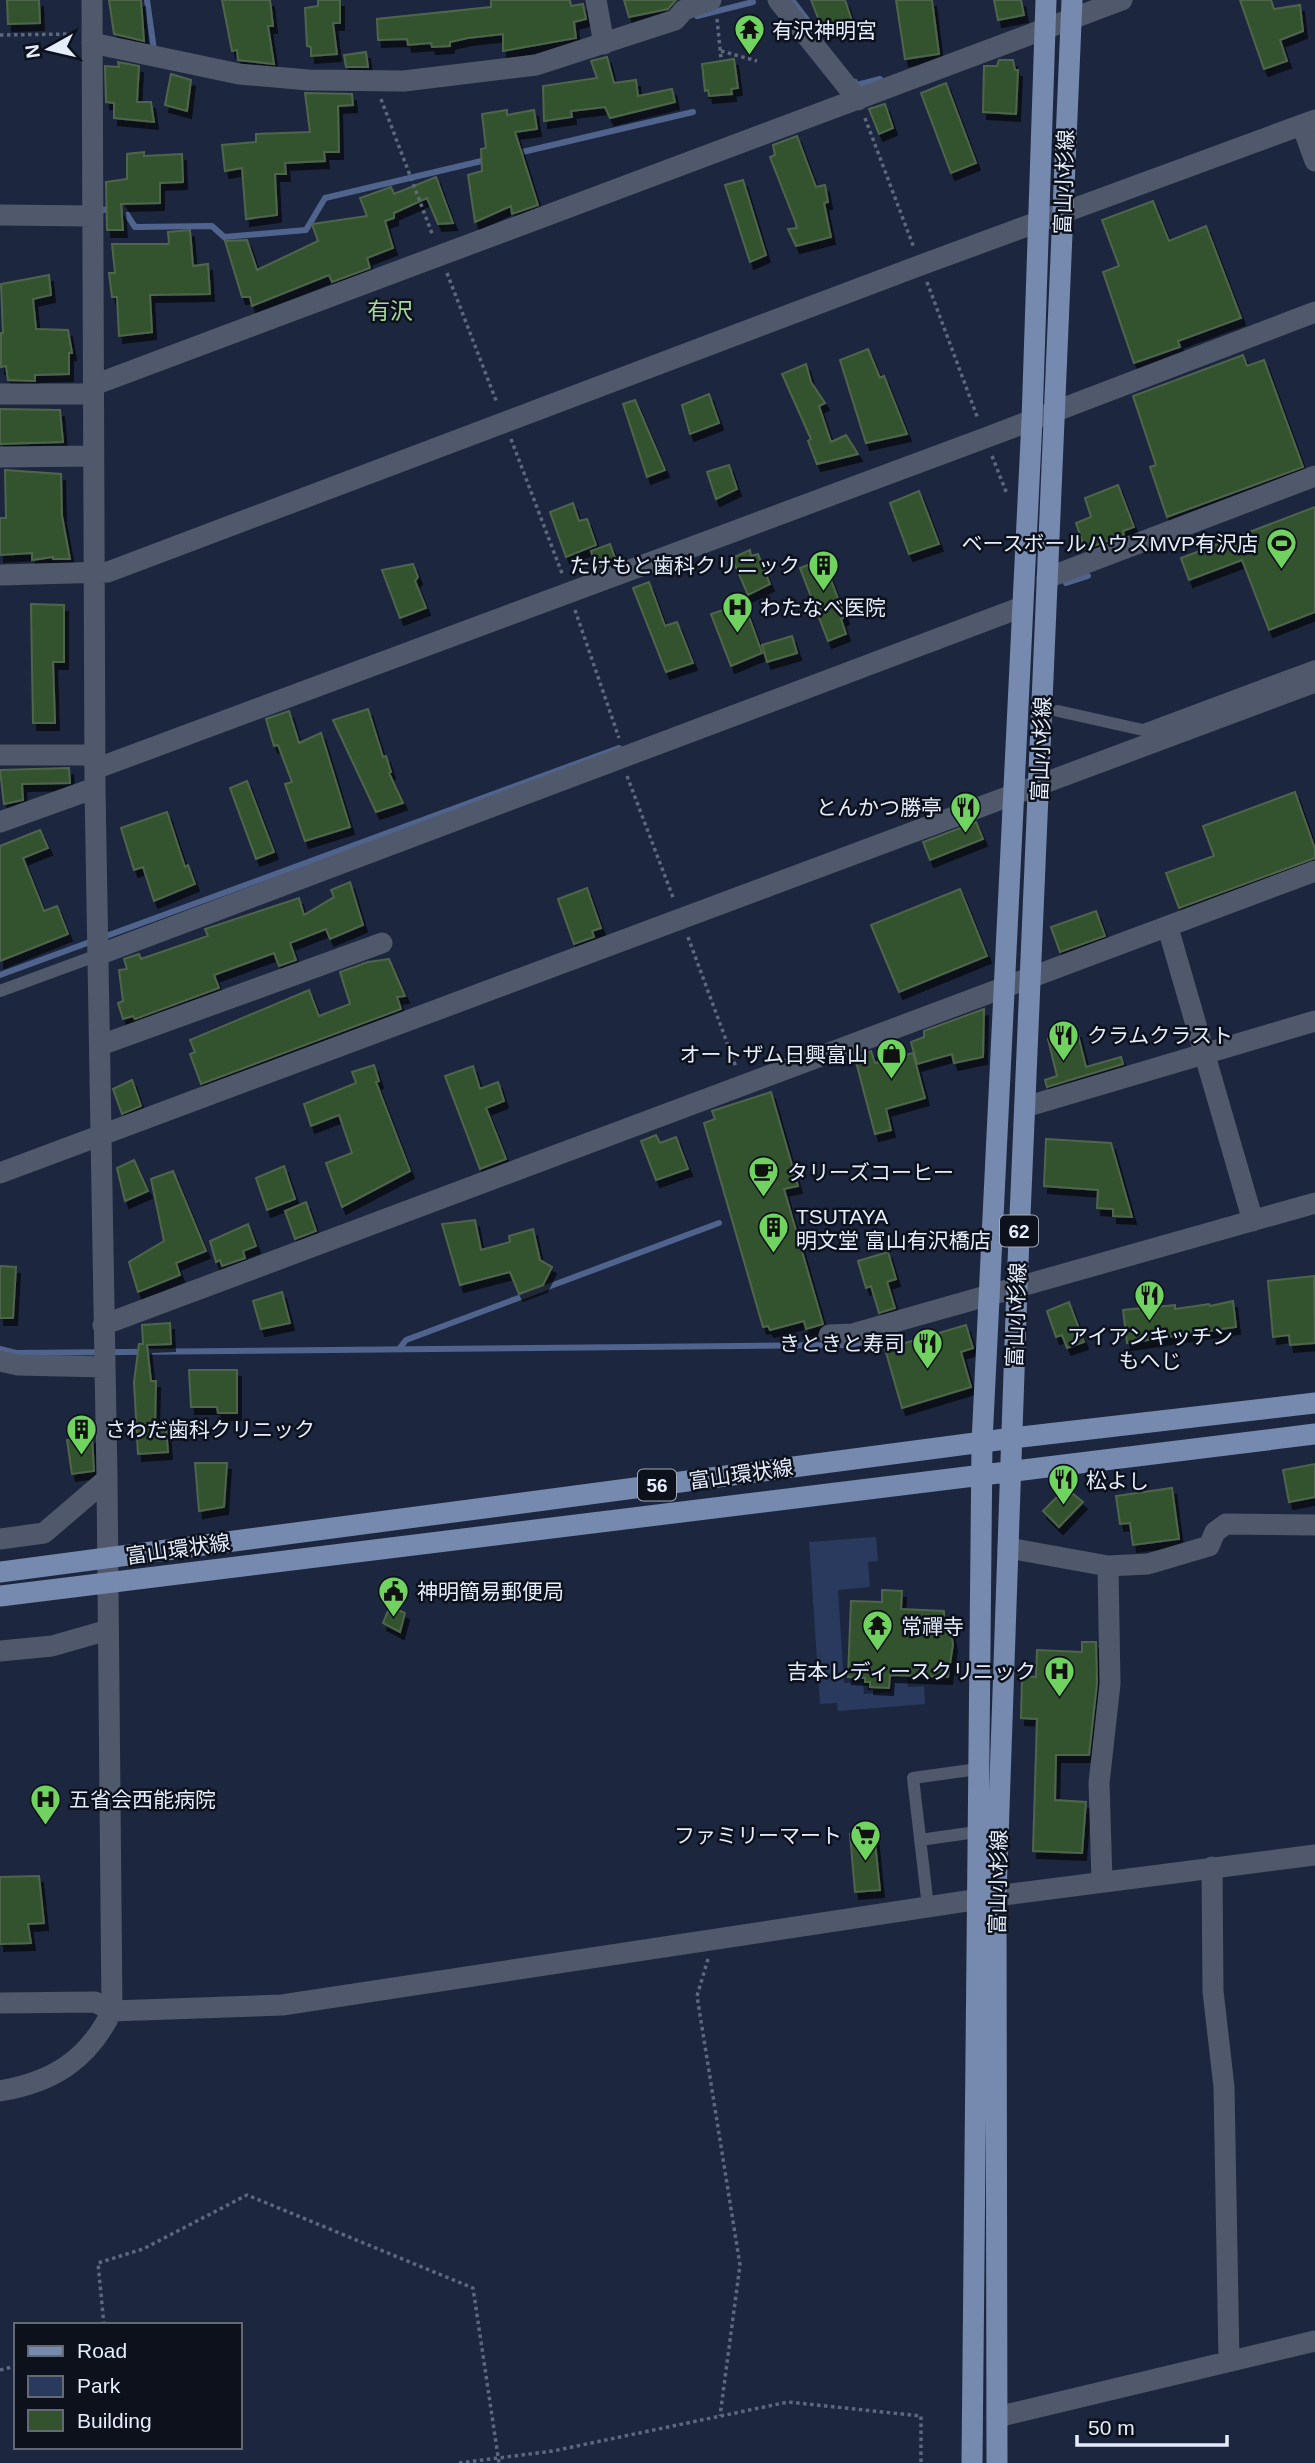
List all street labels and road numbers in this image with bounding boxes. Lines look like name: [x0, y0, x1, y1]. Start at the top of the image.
street label: 富山小杉線: [1051, 129, 1077, 235]
street label: 富山小杉線: [1028, 696, 1054, 802]
road number: 62: [1000, 1216, 1038, 1246]
street label: 富山小杉線: [1003, 1262, 1029, 1368]
street label: 富山環状線: [687, 1455, 795, 1493]
road number: 56: [638, 1470, 676, 1500]
street label: 富山環状線: [124, 1530, 232, 1568]
street label: 富山小杉線: [986, 1829, 1010, 1935]

